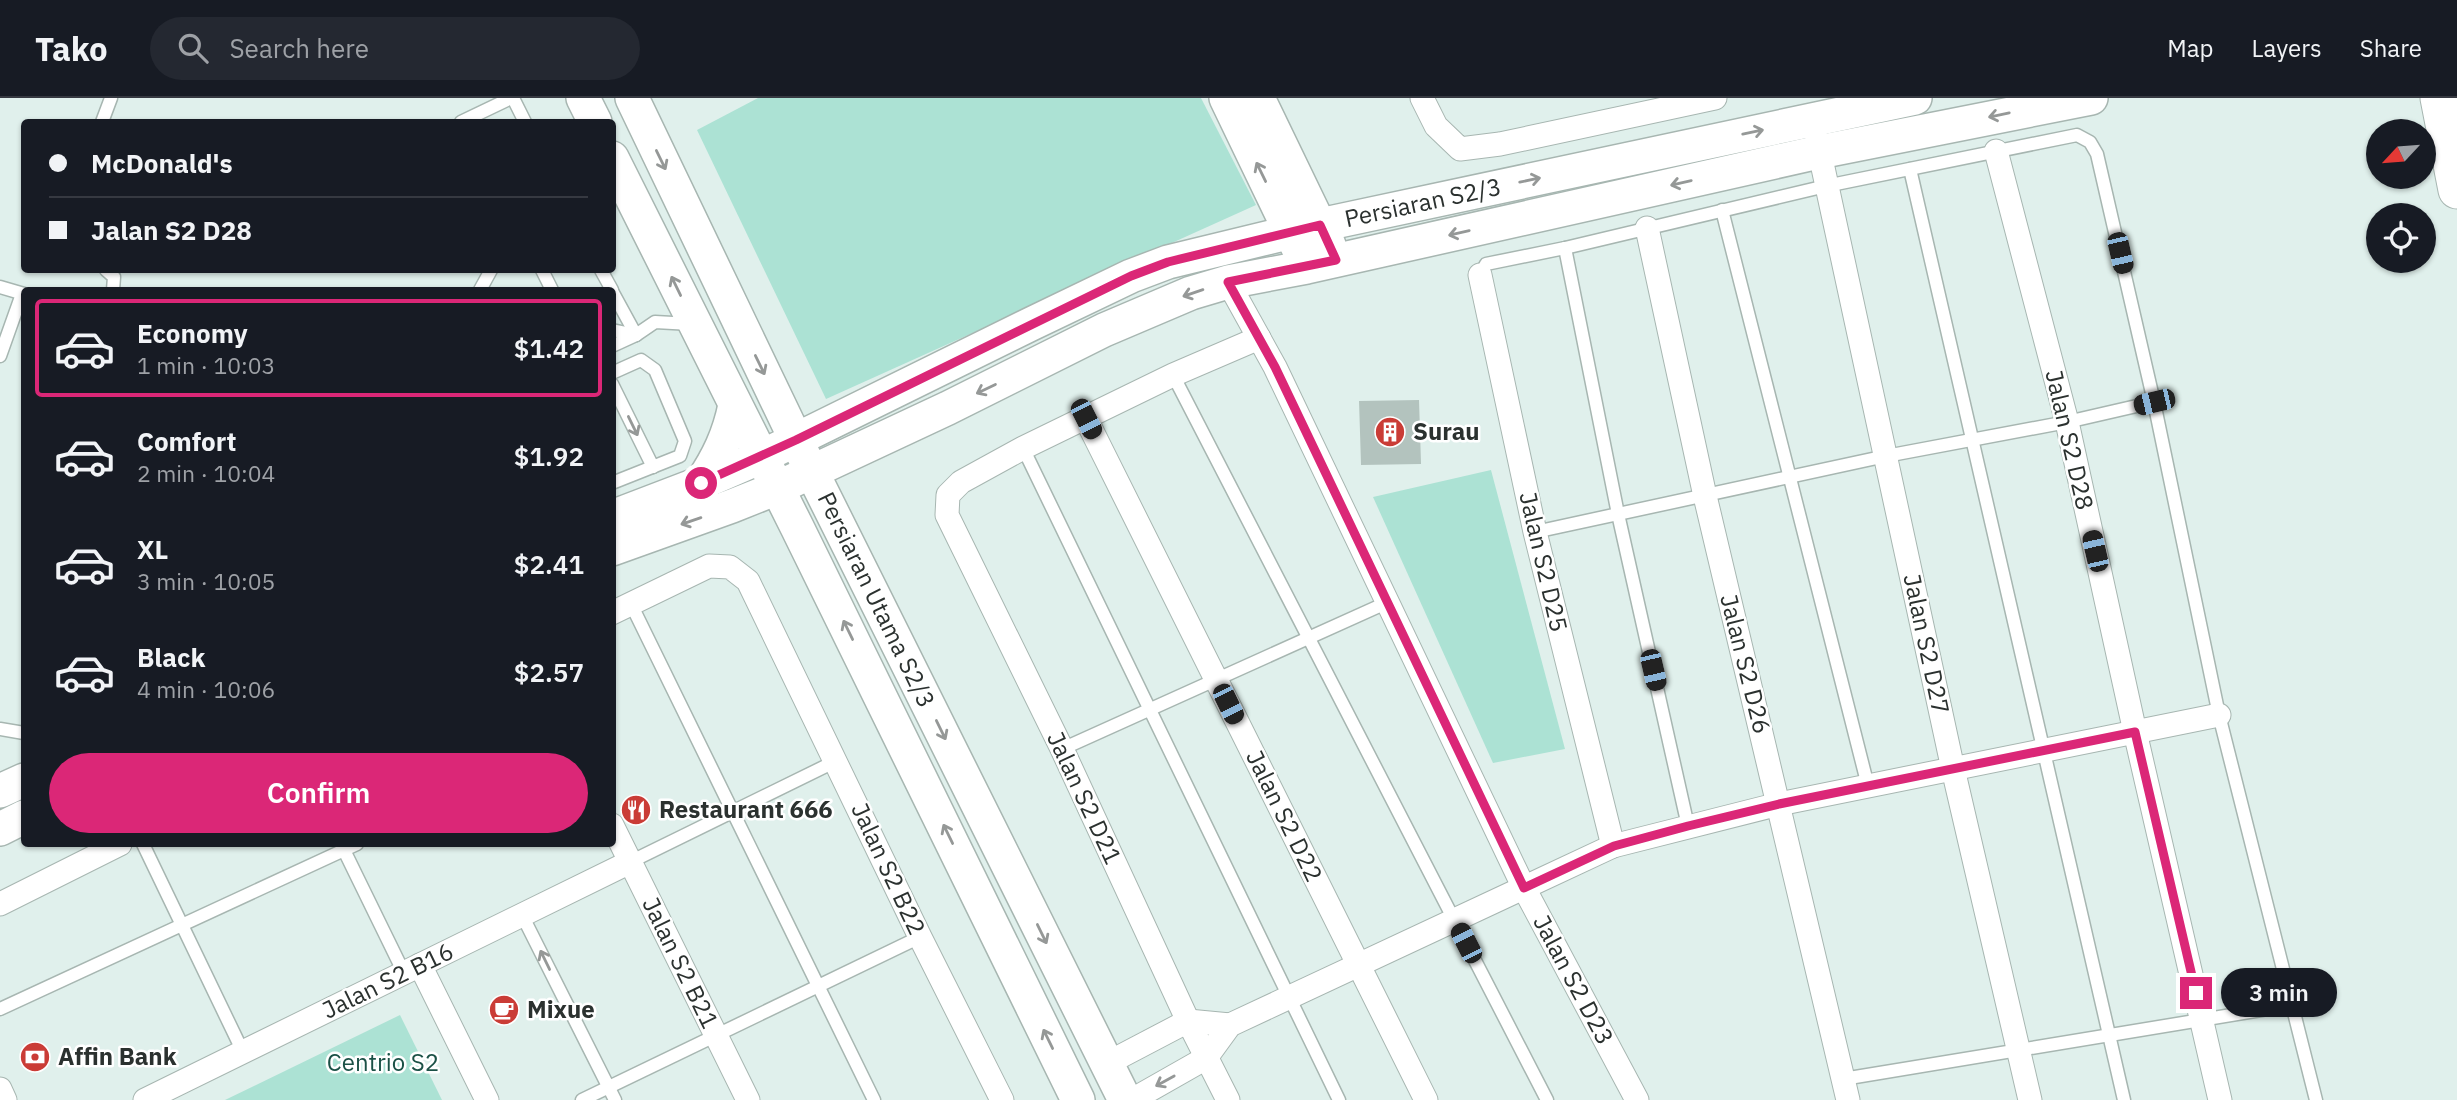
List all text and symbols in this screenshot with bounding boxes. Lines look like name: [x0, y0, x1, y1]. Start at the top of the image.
search box: [150, 17, 640, 80]
text: Tako: [35, 27, 108, 70]
icon: search: [174, 29, 212, 67]
text: Search here: [230, 31, 369, 65]
text: Map: [2167, 32, 2214, 64]
text: Layers: [2252, 32, 2322, 64]
text: Share: [2360, 32, 2422, 64]
one-way arrow: [1988, 108, 2011, 122]
north arrow: [2366, 119, 2436, 189]
map controls: [2366, 119, 2436, 273]
one-way arrow: [1741, 125, 1764, 139]
text: McDonald's: [91, 146, 233, 180]
one-way arrow: [655, 148, 668, 170]
one-way arrow: [1254, 162, 1268, 183]
street label: Persiaran S2/3: [1342, 170, 1504, 234]
one-way arrow: [1518, 173, 1541, 186]
one-way arrow: [1670, 177, 1693, 190]
button: locate: [2366, 203, 2436, 273]
text: Jalan S2 D28: [91, 213, 252, 247]
one-way arrow: [1448, 226, 1471, 240]
car: [2106, 230, 2135, 276]
one-way arrow: [669, 276, 683, 297]
one-way arrow: [1182, 288, 1204, 300]
text: Economy: [137, 316, 248, 350]
icon: car: [53, 317, 116, 380]
text: $1.42: [514, 331, 584, 365]
text: 1 min · 10:03: [137, 350, 275, 380]
one-way arrow: [753, 354, 767, 375]
street label: Jalan S2 D28: [2038, 367, 2102, 513]
one-way arrow: [976, 382, 997, 396]
car: [2132, 387, 2177, 417]
car: [1068, 396, 1105, 442]
one-way arrow: [626, 415, 640, 436]
building icon: Surau: [1373, 415, 1407, 449]
place label: Surau: [1413, 415, 1480, 447]
text: Comfort: [137, 424, 236, 458]
icon: car: [53, 425, 116, 488]
text: $1.92: [514, 439, 584, 473]
text: 2 min · 10:04: [137, 458, 275, 488]
route start: [685, 467, 717, 499]
street label: Persiaran Utama S2/3: [811, 486, 943, 713]
street label: Jalan S2 D25: [1512, 489, 1576, 635]
one-way arrow: [680, 516, 702, 528]
car: [2081, 528, 2110, 574]
text: XL: [137, 532, 168, 566]
icon: car: [53, 533, 116, 596]
text: $2.41: [514, 547, 584, 581]
text: 3 min · 10:05: [137, 566, 275, 596]
street label: Jalan S2 D27: [1897, 571, 1957, 717]
street label: Jalan S2 D26: [1713, 591, 1779, 737]
one-way arrow: [840, 620, 854, 641]
text: Black: [137, 640, 205, 674]
icon: car: [53, 641, 116, 704]
car: [1639, 647, 1668, 693]
text: $2.57: [514, 655, 584, 689]
text: 4 min · 10:06: [137, 674, 275, 704]
car: [1210, 681, 1247, 727]
one-way arrow: [934, 719, 948, 740]
street label: Jalan S2 D21: [1040, 726, 1130, 869]
street label: Jalan S2 D22: [1239, 744, 1331, 887]
button: Confirm: [49, 753, 588, 833]
restaurant icon: Restaurant 666: [619, 793, 653, 827]
place label: Restaurant 666: [659, 793, 833, 825]
street label: Jalan S2 B22: [844, 797, 933, 940]
one-way arrow: [940, 824, 954, 845]
street label: Jalan S2 B21: [635, 892, 726, 1033]
street label: Jalan S2 D23: [1526, 909, 1621, 1050]
car: [1448, 920, 1485, 966]
one-way arrow: [1035, 923, 1049, 944]
street label: Jalan S2 B16: [317, 935, 458, 1026]
one-way arrow: [538, 950, 552, 971]
callout: 3 min: [2220, 968, 2336, 1018]
route end: [2180, 977, 2212, 1009]
text: 3 min: [2249, 977, 2309, 1007]
cafe icon: Mixue: [487, 993, 521, 1027]
place label: Mixue: [527, 993, 595, 1025]
one-way arrow: [1040, 1029, 1054, 1050]
bank icon: Affin Bank: [18, 1040, 52, 1074]
place label: Affin Bank: [58, 1040, 177, 1072]
park label: Centrio S2: [327, 1046, 439, 1078]
one-way arrow: [1156, 1074, 1176, 1088]

